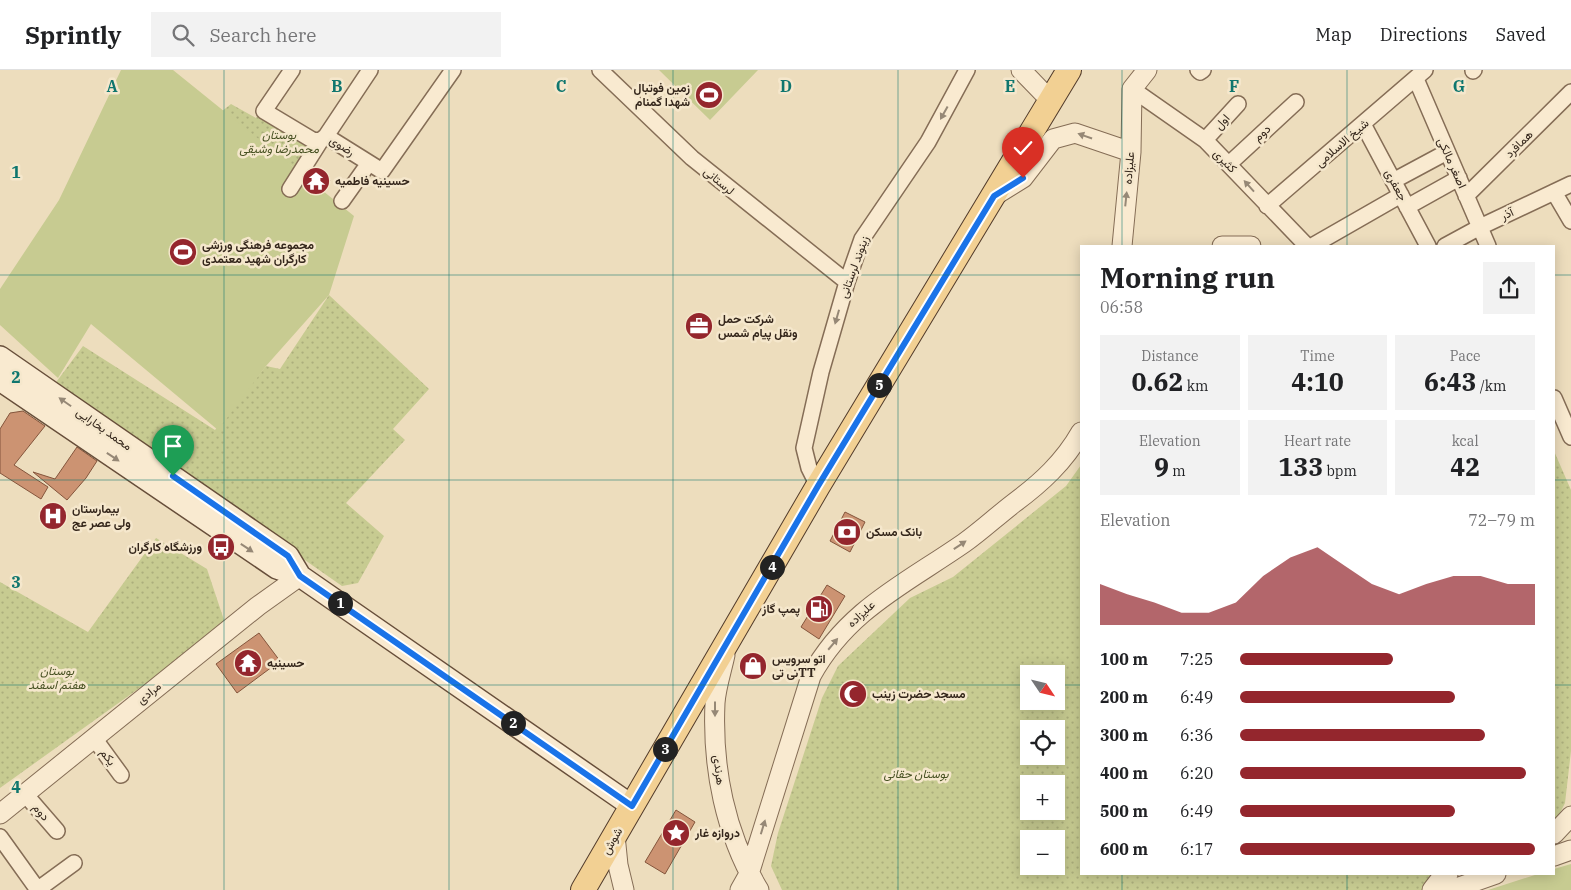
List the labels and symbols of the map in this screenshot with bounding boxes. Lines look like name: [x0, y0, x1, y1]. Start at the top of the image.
text: A: [106, 76, 118, 96]
text: B: [331, 76, 343, 96]
text: C: [556, 76, 566, 96]
text: D: [780, 76, 792, 96]
text: E: [1005, 76, 1015, 96]
text: F: [1229, 76, 1239, 96]
text: G: [1453, 76, 1465, 96]
place label: زمین فوتبال شهدا گمنام: [634, 80, 690, 110]
sports icon: زمین فوتبال شهدا گمنام: [694, 80, 724, 110]
one-way arrow: [940, 106, 948, 120]
street label: اول: [1211, 111, 1233, 133]
street label: شیخ الاسلامی: [1312, 115, 1373, 172]
street label: دوم: [1250, 121, 1274, 145]
park label: بوستان محمدرضا وشیقی: [239, 127, 319, 157]
pin: [1002, 127, 1044, 178]
street label: همافرد: [1502, 127, 1536, 161]
street label: رضوی: [326, 132, 358, 160]
one-way arrow: [1077, 132, 1092, 140]
street label: اصغر مالکی: [1434, 135, 1470, 191]
street label: کثیری: [1210, 146, 1240, 176]
street label: علیزاده: [1120, 151, 1138, 185]
text: 1: [11, 162, 21, 182]
street label: لرستانی: [700, 163, 738, 199]
temple icon: حسینیه فاطمیه: [301, 166, 331, 196]
street label: جعفری: [1381, 166, 1411, 204]
place label: حسینیه فاطمیه: [335, 173, 410, 188]
one-way arrow: [1243, 180, 1255, 192]
one-way arrow: [1123, 191, 1131, 207]
street label: آذر: [1497, 204, 1517, 224]
street label: زینوند لرستانی: [835, 234, 873, 300]
sports icon: مجموعه فرهنگی ورزشی کارگران شهید معتمدی: [168, 237, 198, 267]
place label: مجموعه فرهنگی ورزشی کارگران شهید معتمدی: [202, 237, 314, 267]
one-way arrow: [832, 310, 840, 325]
office icon: شرکت حمل ونقل پیام شمس: [684, 311, 714, 341]
place label: شرکت حمل ونقل پیام شمس: [718, 311, 798, 341]
text: 2: [11, 367, 21, 387]
pin: 5: [866, 372, 892, 398]
one-way arrow: [59, 397, 72, 407]
street label: محمد بخارایی: [73, 404, 135, 454]
pin: [152, 425, 194, 476]
one-way arrow: [106, 452, 119, 461]
hospital icon: بیمارستان ولی عصر عج: [38, 501, 68, 531]
place label: بیمارستان ولی عصر عج: [72, 501, 131, 531]
bank icon: بانک مسکن: [832, 517, 862, 547]
place label: بانک مسکن: [866, 524, 923, 539]
bus stop icon: ورزشگاه کارگران: [206, 532, 236, 562]
place label: ورزشگاه کارگران: [128, 539, 202, 555]
one-way arrow: [954, 540, 967, 550]
one-way arrow: [240, 543, 254, 553]
pin: 4: [760, 554, 784, 580]
text: 3: [11, 572, 21, 592]
pin: 1: [328, 590, 352, 616]
fuel station icon: پمپ گاز: [804, 594, 834, 624]
street label: علیزاده: [844, 597, 878, 631]
place label: پمپ گاز: [761, 601, 800, 617]
one-way arrow: [827, 637, 838, 650]
temple icon: حسینیه: [233, 648, 263, 678]
shop icon: اتو سرویس تی تیTT: [738, 651, 768, 681]
place label: اتو سرویس تی تیTT: [772, 651, 826, 680]
place label: حسینیه: [267, 655, 304, 670]
park label: بوستان هفتم اسفند: [28, 663, 86, 693]
north arrow: [1020, 665, 1065, 710]
street label: مرادی: [133, 678, 165, 708]
mosque icon: مسجد حضرت زینب: [838, 679, 868, 709]
place label: مسجد حضرت زینب: [872, 686, 966, 702]
one-way arrow: [711, 701, 719, 717]
pin: 2: [500, 710, 526, 736]
pin: 3: [652, 736, 678, 762]
street label: یکم: [96, 745, 120, 769]
street label: هرندی: [709, 754, 729, 786]
park label: بوستان حقانی: [883, 766, 949, 782]
text: 4: [11, 777, 21, 797]
street label: دوم: [29, 800, 53, 824]
place icon: دروازه غار: [661, 818, 691, 848]
one-way arrow: [760, 820, 768, 835]
street label: شوش: [598, 824, 626, 858]
place label: دروازه غار: [694, 825, 740, 841]

